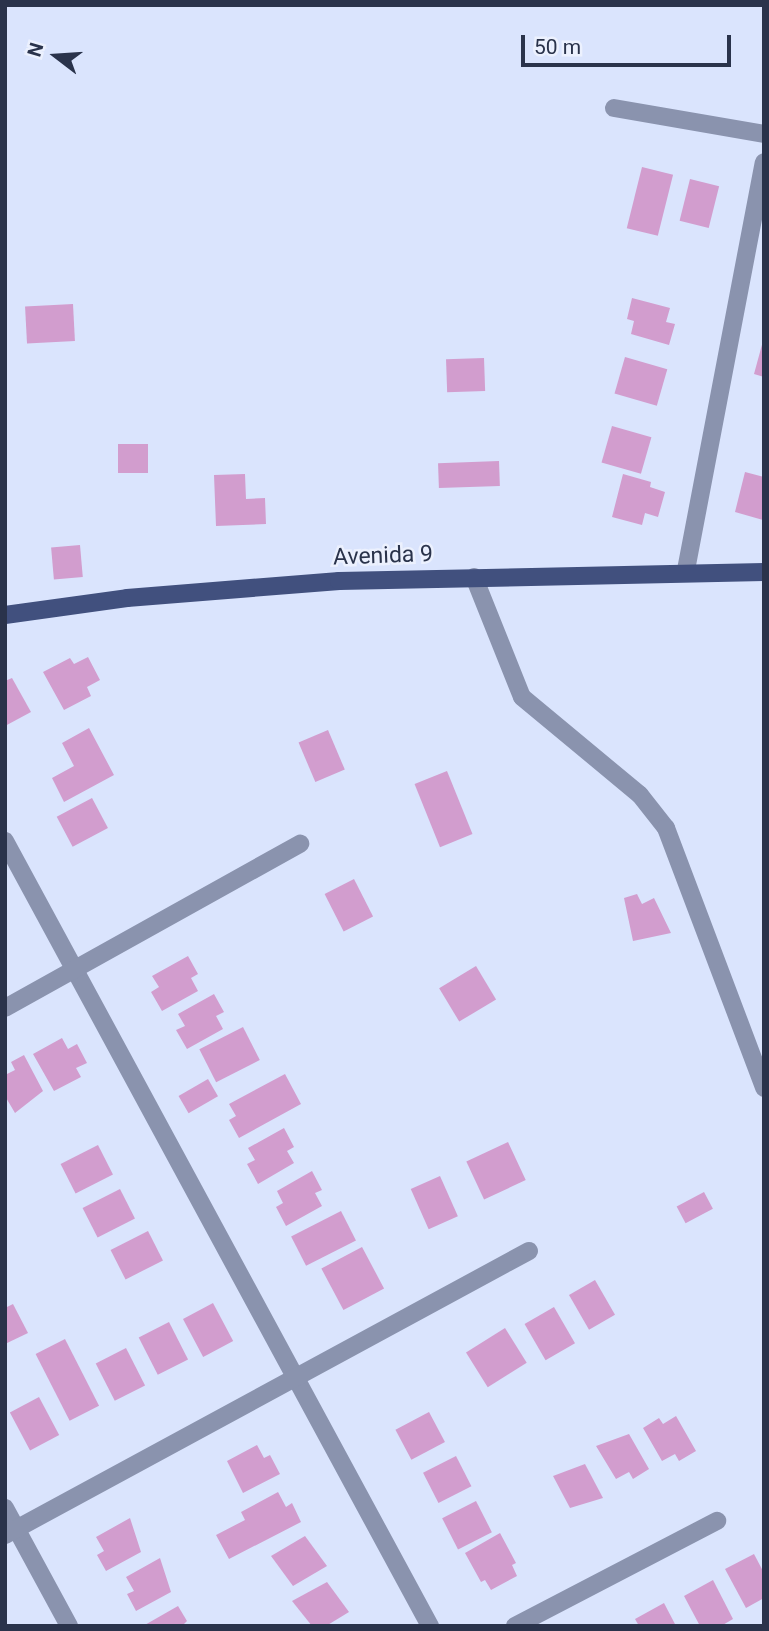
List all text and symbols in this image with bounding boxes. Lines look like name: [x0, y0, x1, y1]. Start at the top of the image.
north arrow: [21, 21, 91, 91]
scale bar: [524, 21, 734, 65]
text: 50 m: [534, 35, 581, 59]
text: N: [22, 40, 48, 59]
street label: Avenida 9: [333, 540, 433, 572]

